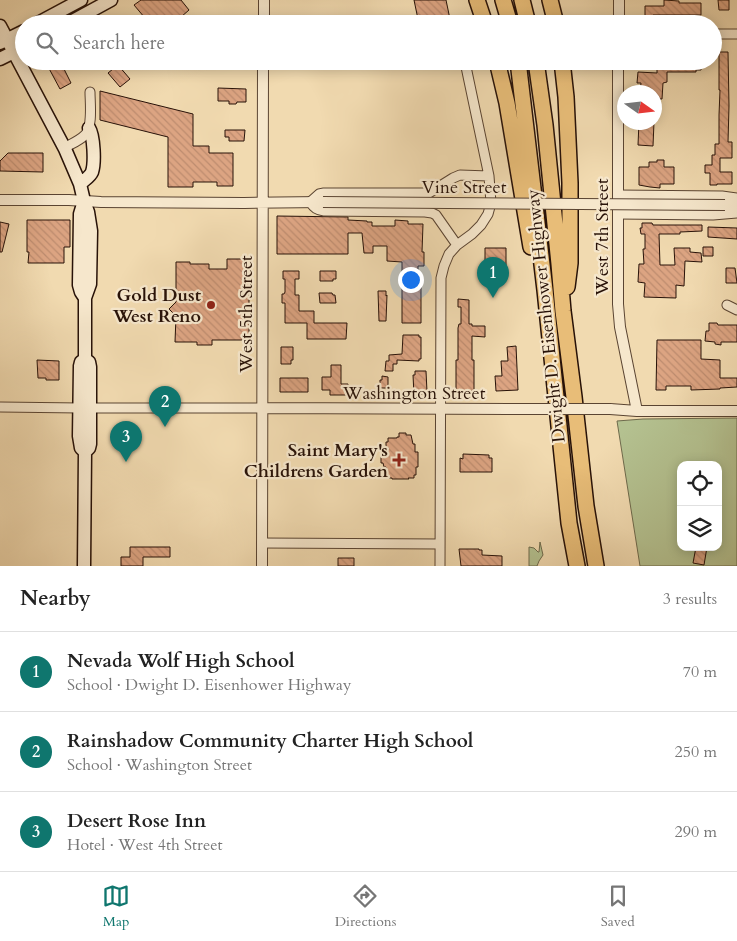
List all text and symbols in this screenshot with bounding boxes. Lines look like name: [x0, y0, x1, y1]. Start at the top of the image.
search box: [15, 15, 722, 70]
icon: search: [33, 29, 61, 57]
text: Search here: [73, 30, 165, 56]
north arrow: [617, 85, 662, 130]
street label: Vine Street: [422, 175, 507, 200]
street label: West 7th Street: [590, 178, 615, 297]
street label: Dwight D. Eisenhower Highway: [520, 188, 572, 444]
street label: West 5th Street: [234, 255, 259, 374]
pin: 1: [477, 257, 509, 298]
your location: [398, 267, 424, 293]
place label: Gold Dust West Reno: [112, 283, 202, 329]
marker: Gold Dust West Reno: [205, 299, 217, 311]
street label: Washington Street: [342, 381, 486, 406]
pin: 2: [149, 386, 181, 427]
pin: 3: [110, 421, 142, 462]
place label: Saint Mary's Childrens Garden: [244, 438, 388, 484]
marker: Saint Mary's Childrens Garden: [392, 453, 406, 467]
map controls: [677, 461, 722, 551]
button: locate: [677, 461, 722, 506]
button: layers: [677, 506, 722, 551]
text: Nearby: [20, 584, 91, 613]
text: 3 results: [663, 588, 717, 610]
text: Nevada Wolf High School: [67, 648, 295, 674]
text: 1: [32, 661, 40, 683]
text: 70 m: [683, 661, 717, 683]
text: School · Dwight D. Eisenhower Highway: [67, 674, 351, 696]
text: Rainshadow Community Charter High School: [67, 728, 473, 754]
text: 2: [32, 741, 40, 763]
text: 250 m: [675, 741, 717, 763]
text: School · Washington Street: [67, 754, 252, 776]
text: Desert Rose Inn: [67, 808, 206, 834]
text: 3: [32, 821, 40, 843]
text: 290 m: [675, 821, 717, 843]
text: Hotel · West 4th Street: [67, 834, 223, 856]
tab: Map: [102, 882, 130, 931]
tab: Directions: [335, 882, 396, 931]
tab: Saved: [601, 882, 635, 931]

